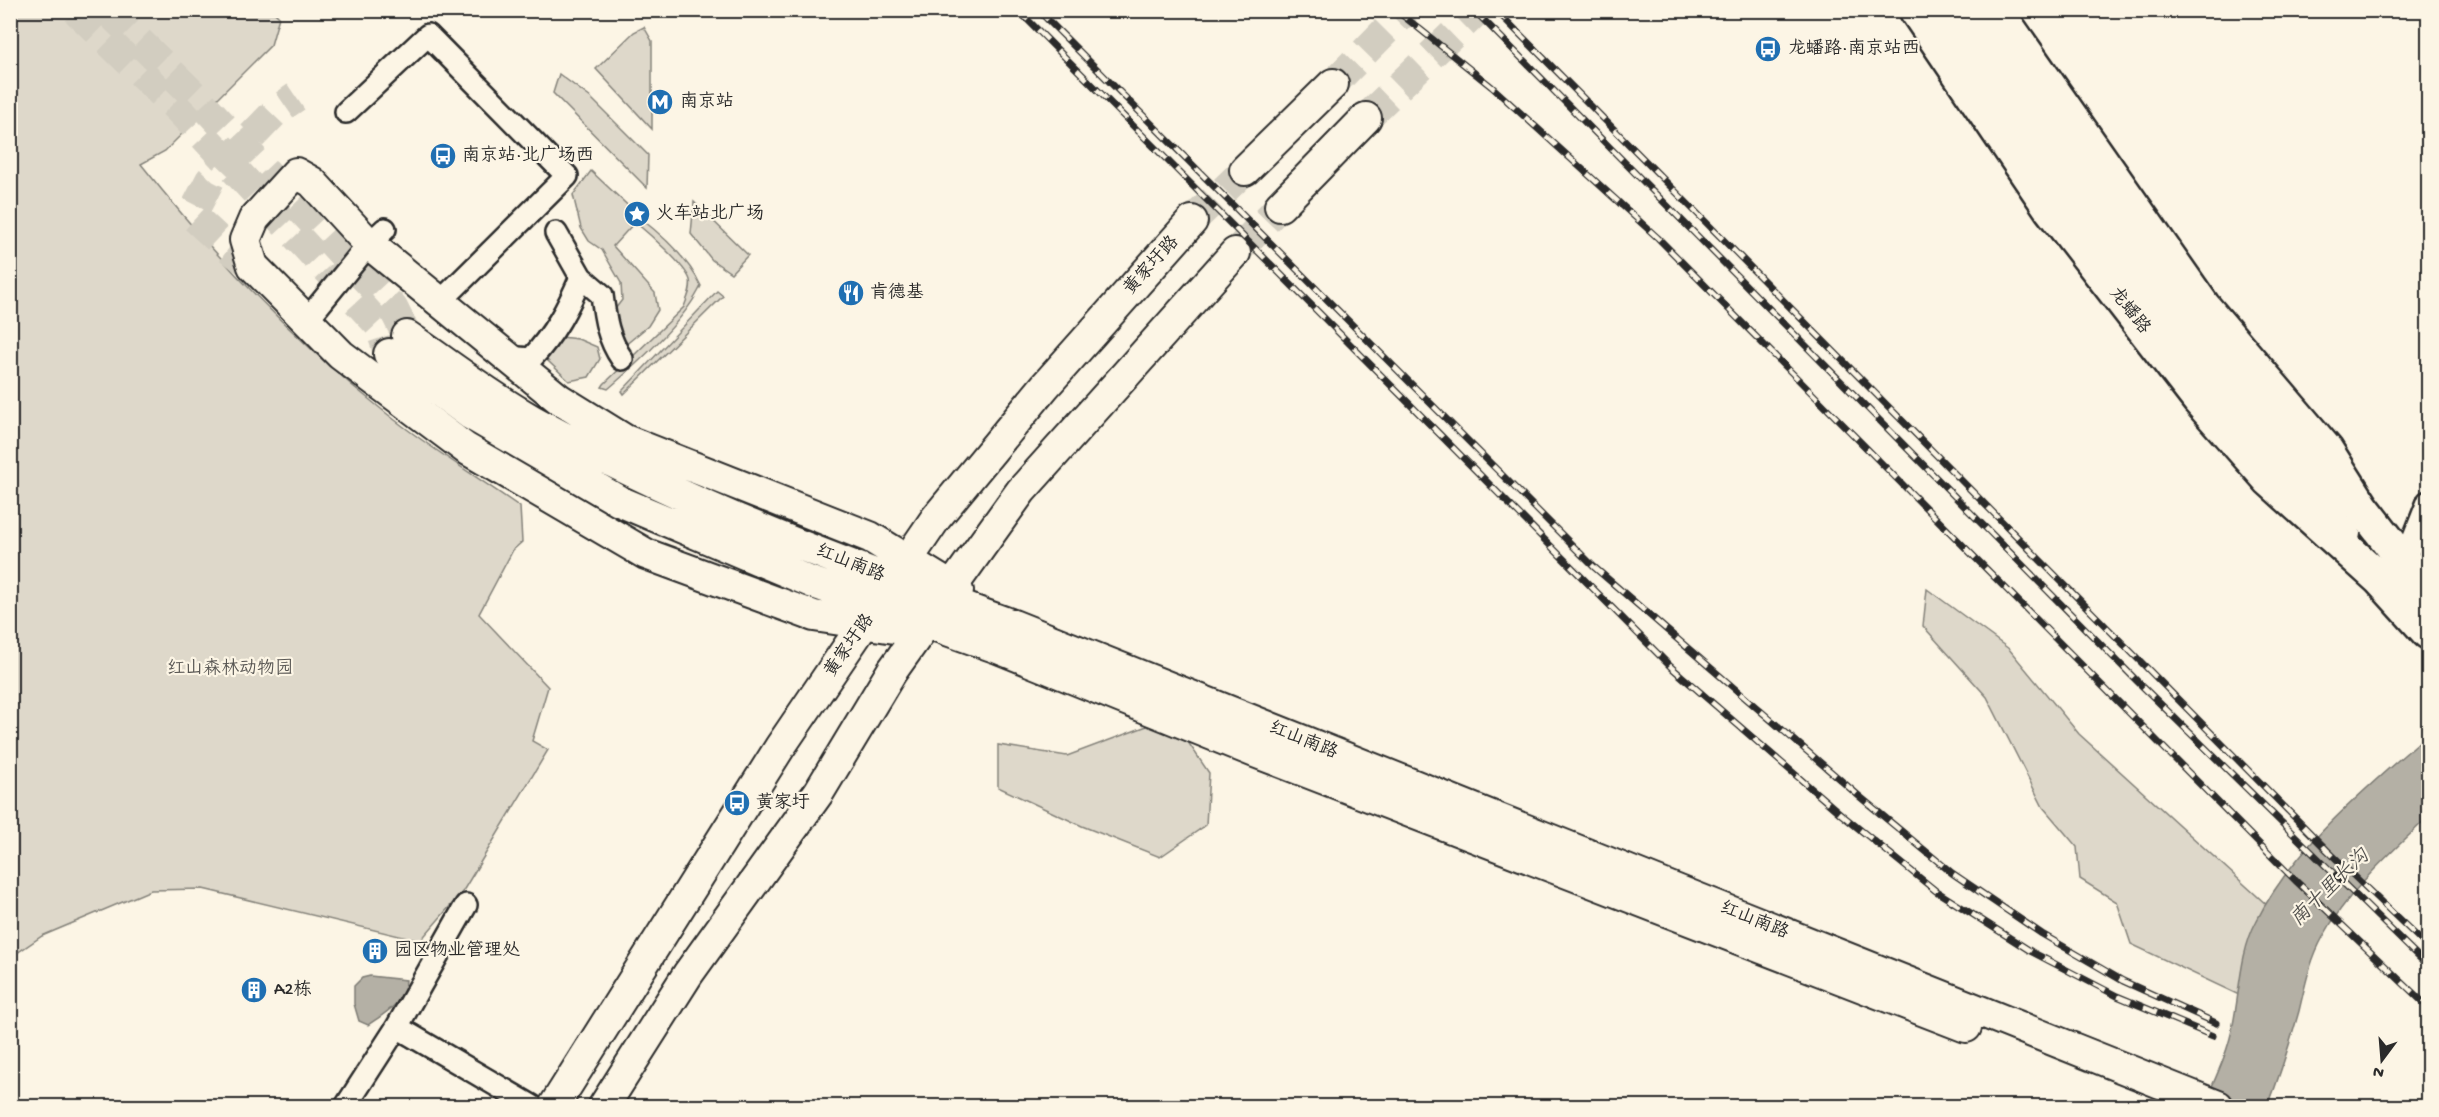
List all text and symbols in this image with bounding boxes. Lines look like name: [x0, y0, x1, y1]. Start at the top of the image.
bus stop icon: 龙蟠路·南京站西: [1753, 34, 1783, 64]
place label: 龙蟠路·南京站西: [1788, 38, 1920, 60]
metro station icon: 南京站: [645, 87, 675, 117]
place label: 南京站: [680, 91, 734, 113]
bus stop icon: 南京站·北广场西: [428, 141, 458, 171]
place label: 南京站·北广场西: [462, 145, 594, 167]
place icon: 火车站北广场: [622, 199, 652, 229]
place label: 火车站北广场: [656, 203, 764, 225]
street label: 黄家圩路: [1119, 232, 1184, 300]
restaurant icon: 肯德基: [836, 278, 866, 308]
place label: 肯德基: [870, 281, 924, 304]
street label: 龙蟠路: [2104, 283, 2155, 339]
street label: 红山南路: [813, 540, 888, 587]
street label: 黄家圩路: [820, 610, 879, 682]
park label: 红山森林动物园: [167, 658, 293, 680]
street label: 红山南路: [1266, 717, 1341, 764]
bus stop icon: 黄家圩: [722, 788, 752, 818]
place label: 黄家圩: [756, 792, 810, 814]
water label: 南十里长沟: [2286, 843, 2376, 932]
street label: 红山南路: [1717, 897, 1792, 944]
building icon: 园区物业管理处: [360, 936, 390, 966]
place label: 园区物业管理处: [394, 940, 520, 962]
building icon: A2栋: [239, 975, 269, 1005]
place label: A2栋: [274, 979, 311, 1001]
north arrow: [2352, 1030, 2412, 1090]
text: N: [2371, 1060, 2386, 1082]

